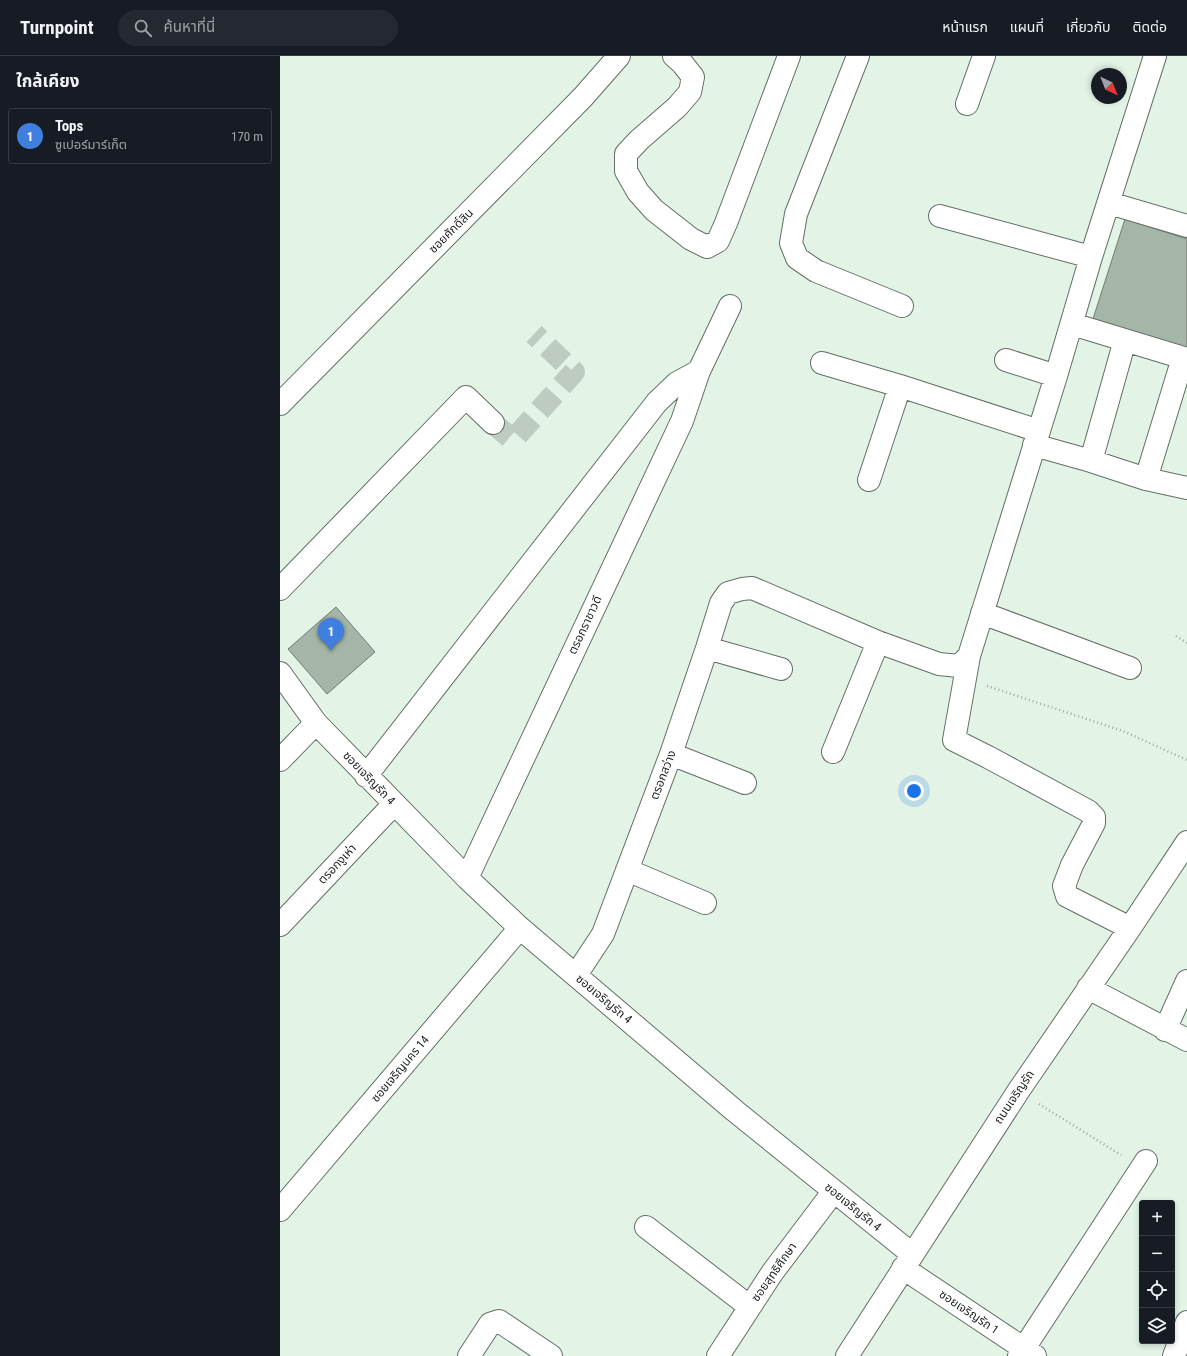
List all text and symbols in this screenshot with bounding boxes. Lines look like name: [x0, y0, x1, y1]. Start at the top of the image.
search box: [118, 10, 398, 46]
text: Turnpoint: [20, 16, 94, 39]
icon: search: [132, 17, 154, 39]
text: ค้นหาที่นี่: [164, 18, 215, 36]
text: หน้าแรก: [942, 19, 988, 35]
text: แผนที่: [1010, 19, 1044, 35]
text: เกี่ยวกับ: [1066, 19, 1111, 35]
text: ติดต่อ: [1133, 19, 1167, 35]
north arrow: [1091, 68, 1127, 104]
text: ใกล้เคียง: [16, 71, 79, 91]
text: Tops: [55, 117, 83, 135]
text: 1: [27, 129, 33, 144]
text: 170 m: [231, 129, 263, 144]
text: ซูเปอร์มาร์เก็ต: [55, 137, 127, 152]
street label: ซอยศักดิ์สิน: [426, 206, 476, 256]
street label: ตรอกราชาวดี: [565, 593, 605, 657]
pin: 1: [318, 618, 344, 651]
street label: ซอยเจริญรัถ 4: [340, 748, 398, 808]
street label: ตรอกสว่าง: [647, 748, 679, 802]
your location: [904, 781, 924, 801]
street label: ตรอกงูเห่า: [315, 841, 359, 887]
street label: ซอยเจริญรัถ 4: [573, 972, 635, 1027]
street label: ซอยเจริญนคร 14: [368, 1033, 432, 1105]
street label: ถนนเจริญรัถ: [991, 1068, 1037, 1126]
street label: ซอยเจริญรัถ 4: [822, 1180, 884, 1234]
map controls: [1139, 1200, 1175, 1344]
button: +: [1139, 1200, 1175, 1236]
button: −: [1139, 1236, 1175, 1272]
street label: ซอยสุทธิศึกษา: [749, 1240, 799, 1304]
button: locate: [1139, 1272, 1175, 1308]
street label: ซอยเจริญรัถ 1: [937, 1287, 1001, 1337]
button: layers: [1139, 1308, 1175, 1344]

